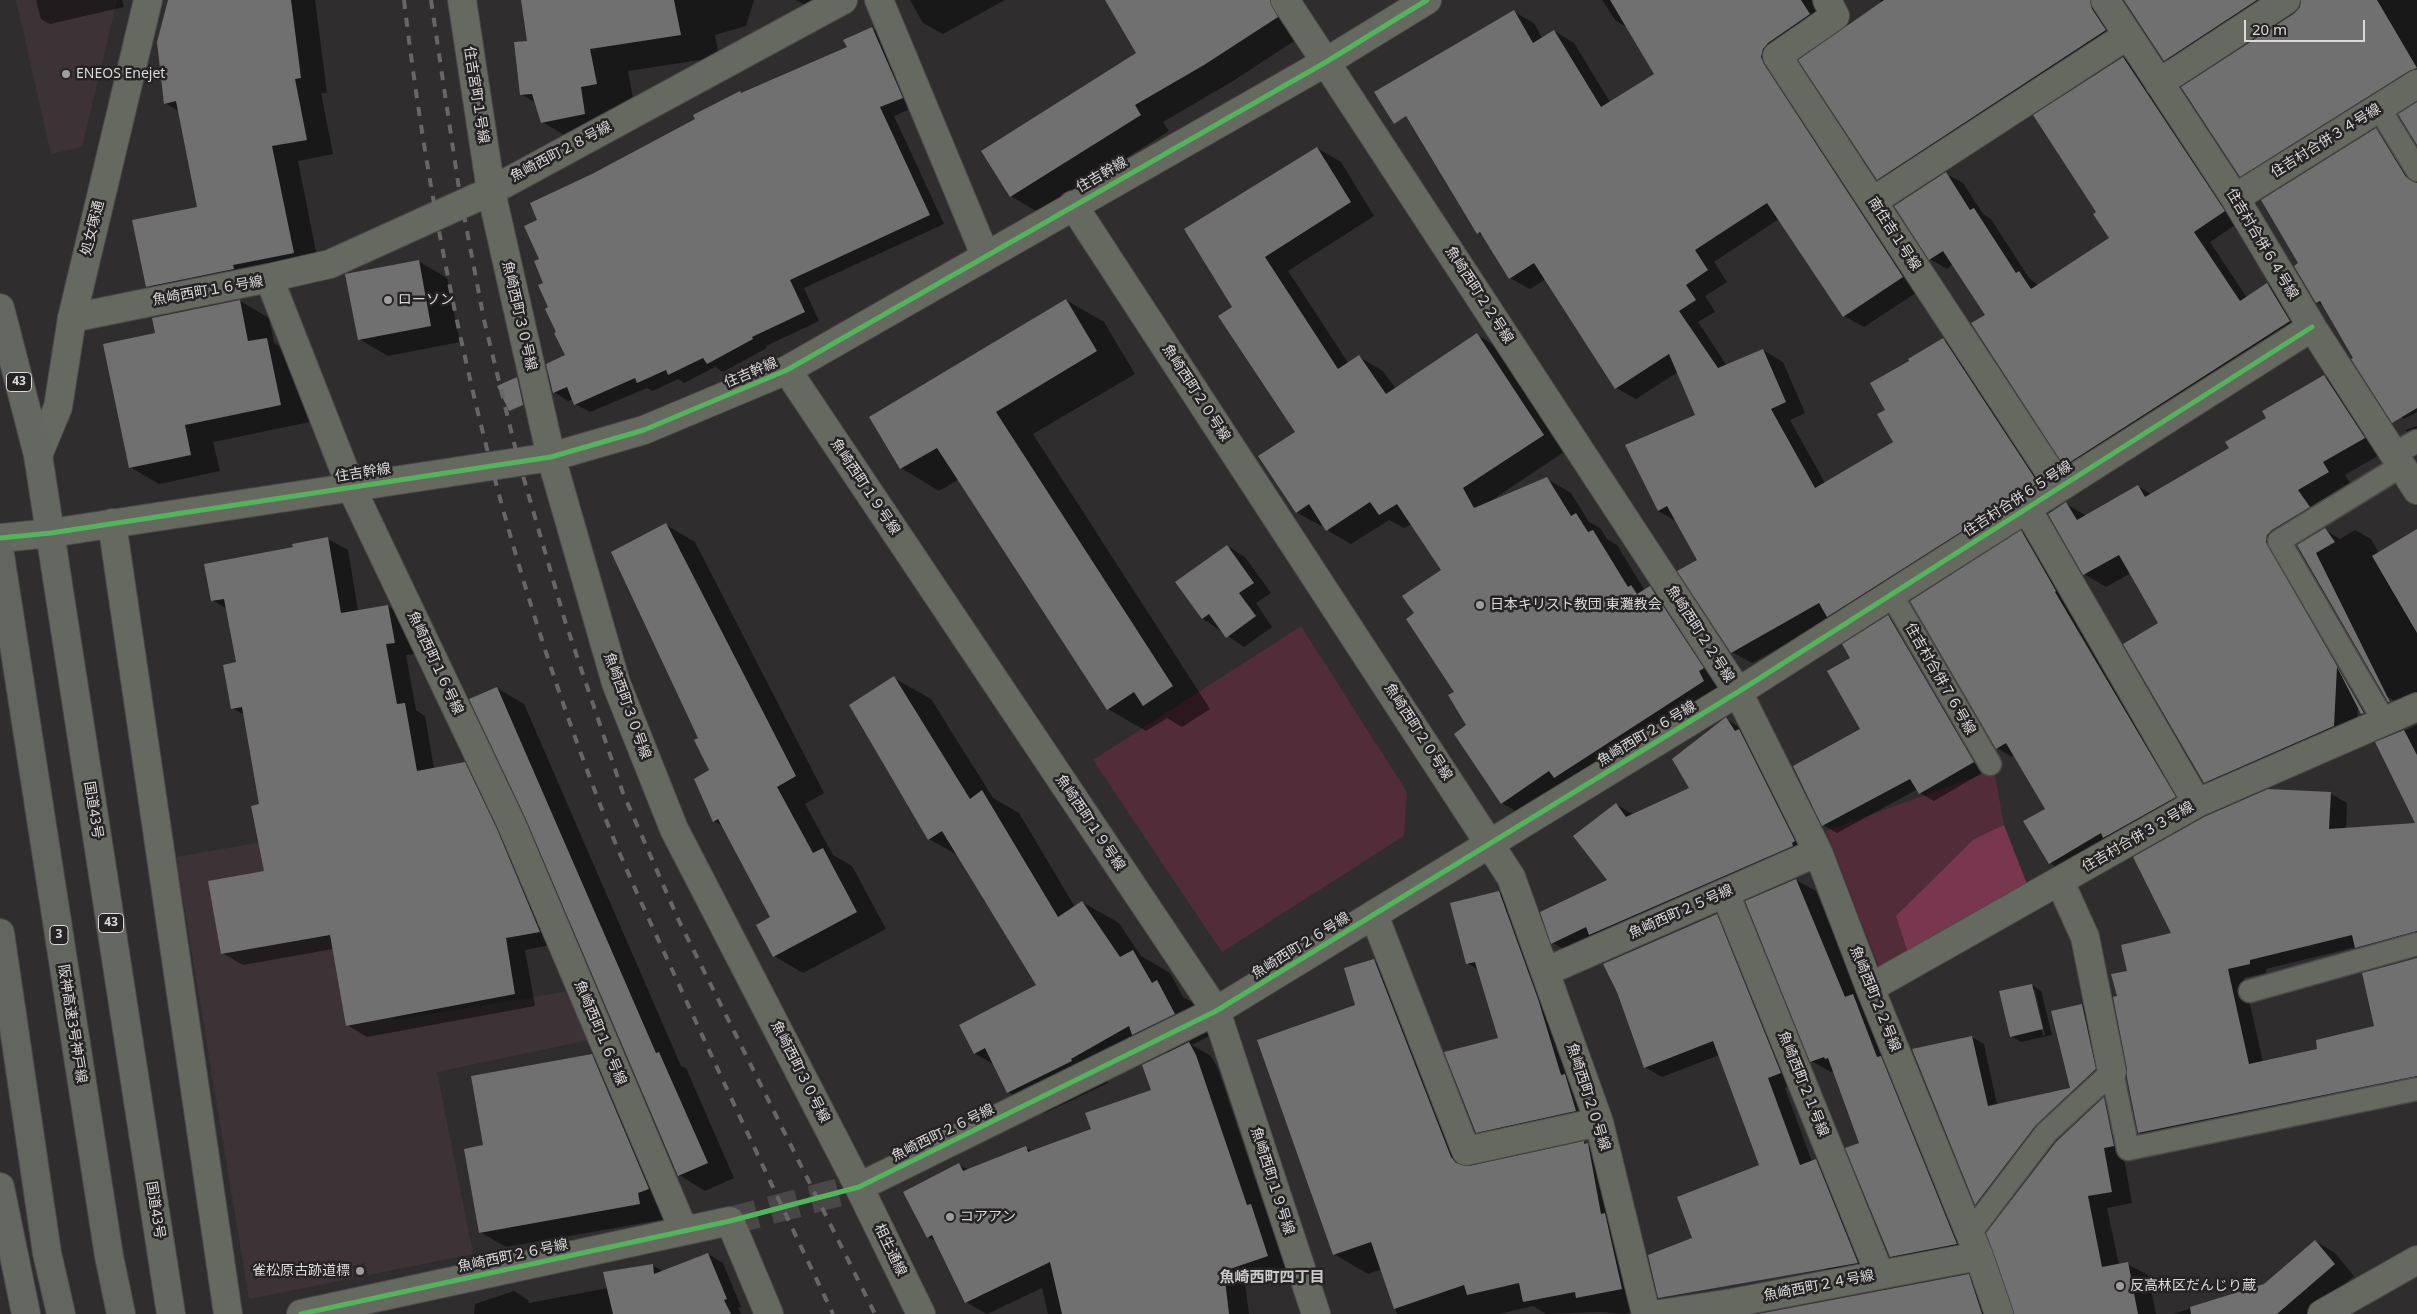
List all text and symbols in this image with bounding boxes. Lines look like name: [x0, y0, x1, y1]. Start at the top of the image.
scale bar: [2247, 10, 2368, 42]
text: 20 m: [2252, 19, 2287, 39]
street label: 住吉宮町１号線: [460, 45, 492, 145]
place label: ENEOS Enejet: [76, 66, 165, 82]
marker: ENEOS Enejet: [60, 68, 72, 80]
street label: 住吉村合併３４号線: [2268, 100, 2384, 182]
street label: 魚崎西町２８号線: [508, 118, 614, 186]
street label: 住吉幹線: [1074, 154, 1130, 196]
street label: 住吉村合併６４号線: [2222, 186, 2302, 302]
street label: 南住吉１号線: [1864, 194, 1924, 274]
street label: 処女塚通: [78, 199, 108, 257]
street label: 魚崎西町２２号線: [1441, 243, 1517, 347]
street label: 魚崎西町３０号線: [498, 260, 540, 372]
street label: 魚崎西町１６号線: [151, 273, 265, 309]
place label: ローソン: [398, 292, 454, 308]
marker: ローソン: [382, 294, 394, 306]
street label: 魚崎西町２０号線: [1158, 341, 1234, 445]
street label: 住吉幹線: [722, 354, 780, 392]
road number: 43: [6, 372, 32, 392]
street label: 魚崎西町１９号線: [827, 436, 903, 538]
street label: 住吉村合併６５号線: [1961, 458, 2075, 540]
street label: 住吉幹線: [334, 460, 392, 486]
street label: 魚崎西町２２号線: [1662, 582, 1738, 686]
place label: 日本キリスト教団 東灘教会: [1490, 597, 1662, 613]
marker: 日本キリスト教団 東灘教会: [1474, 599, 1486, 611]
street label: 魚崎西町１６号線: [404, 609, 466, 717]
street label: 住吉村合併７６号線: [1901, 620, 1979, 738]
street label: 魚崎西町３０号線: [600, 651, 654, 761]
street label: 魚崎西町２０号線: [1380, 680, 1456, 784]
street label: 魚崎西町２６号線: [1595, 698, 1699, 770]
street label: 魚崎西町１９号線: [1052, 772, 1128, 874]
street label: 国道43号: [80, 780, 106, 840]
street label: 住吉村合併３３号線: [2079, 798, 2197, 876]
street label: 魚崎西町２５号線: [1626, 882, 1736, 942]
street label: 魚崎西町２６号線: [1249, 909, 1353, 983]
road number: 43: [98, 914, 124, 932]
road number: 3: [50, 926, 68, 944]
street label: 魚崎西町２２号線: [1846, 944, 1904, 1054]
street label: 阪神高速3号神戸線: [54, 963, 90, 1085]
street label: 魚崎西町１６号線: [570, 978, 630, 1088]
street label: 魚崎西町３０号線: [767, 1018, 833, 1126]
street label: 魚崎西町２１号線: [1774, 1029, 1832, 1139]
street label: 魚崎西町２０号線: [1563, 1041, 1613, 1153]
street label: 魚崎西町２６号線: [889, 1101, 997, 1165]
street label: 魚崎西町１９号線: [1247, 1125, 1297, 1237]
street label: 国道43号: [142, 1180, 168, 1240]
place label: コアアン: [960, 1209, 1016, 1225]
marker: コアアン: [944, 1211, 956, 1223]
street label: 相生通線: [870, 1221, 910, 1279]
street label: 魚崎西町２６号線: [456, 1236, 570, 1276]
place label: 雀松原古跡道標: [252, 1263, 350, 1279]
marker: 雀松原古跡道標: [354, 1265, 366, 1277]
street label: 魚崎西町２４号線: [1762, 1267, 1876, 1305]
district label: 魚崎西町四丁目: [1220, 1269, 1324, 1287]
place label: 反高林区だんじり蔵: [2130, 1278, 2256, 1294]
marker: 反高林区だんじり蔵: [2114, 1280, 2126, 1292]

